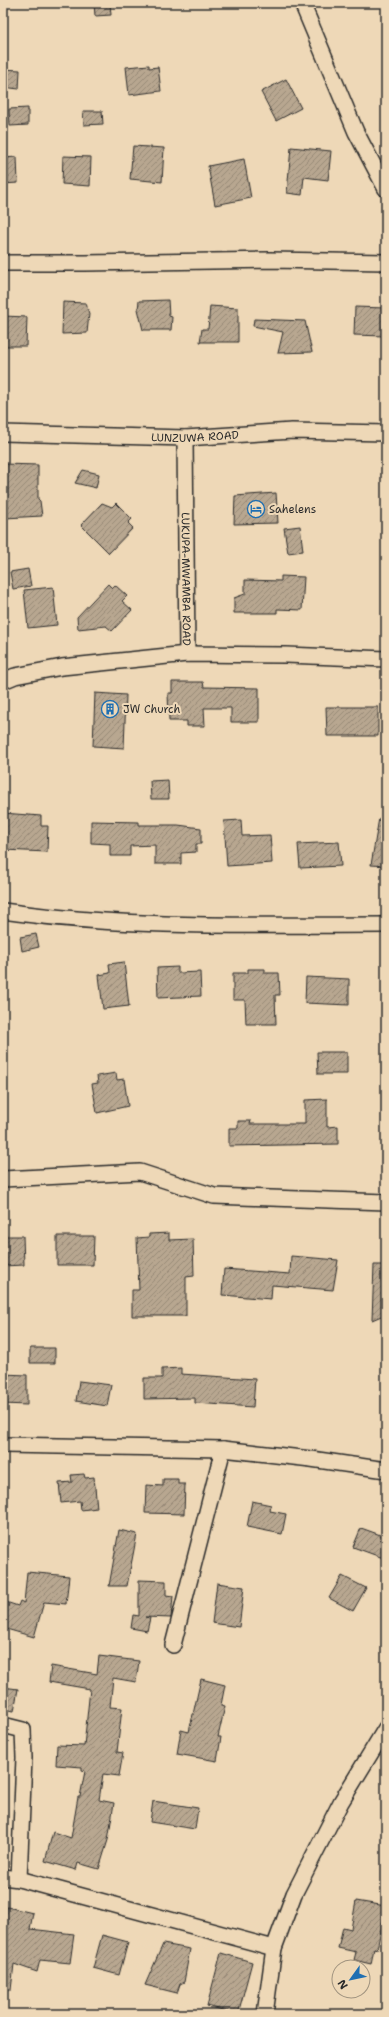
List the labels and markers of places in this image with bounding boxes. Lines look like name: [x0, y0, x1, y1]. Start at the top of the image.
hotel icon: Sahelens: [246, 499, 266, 519]
place label: Sahelens: [269, 502, 316, 517]
building icon: JW Church: [100, 699, 120, 719]
place label: JW Church: [123, 702, 180, 717]

